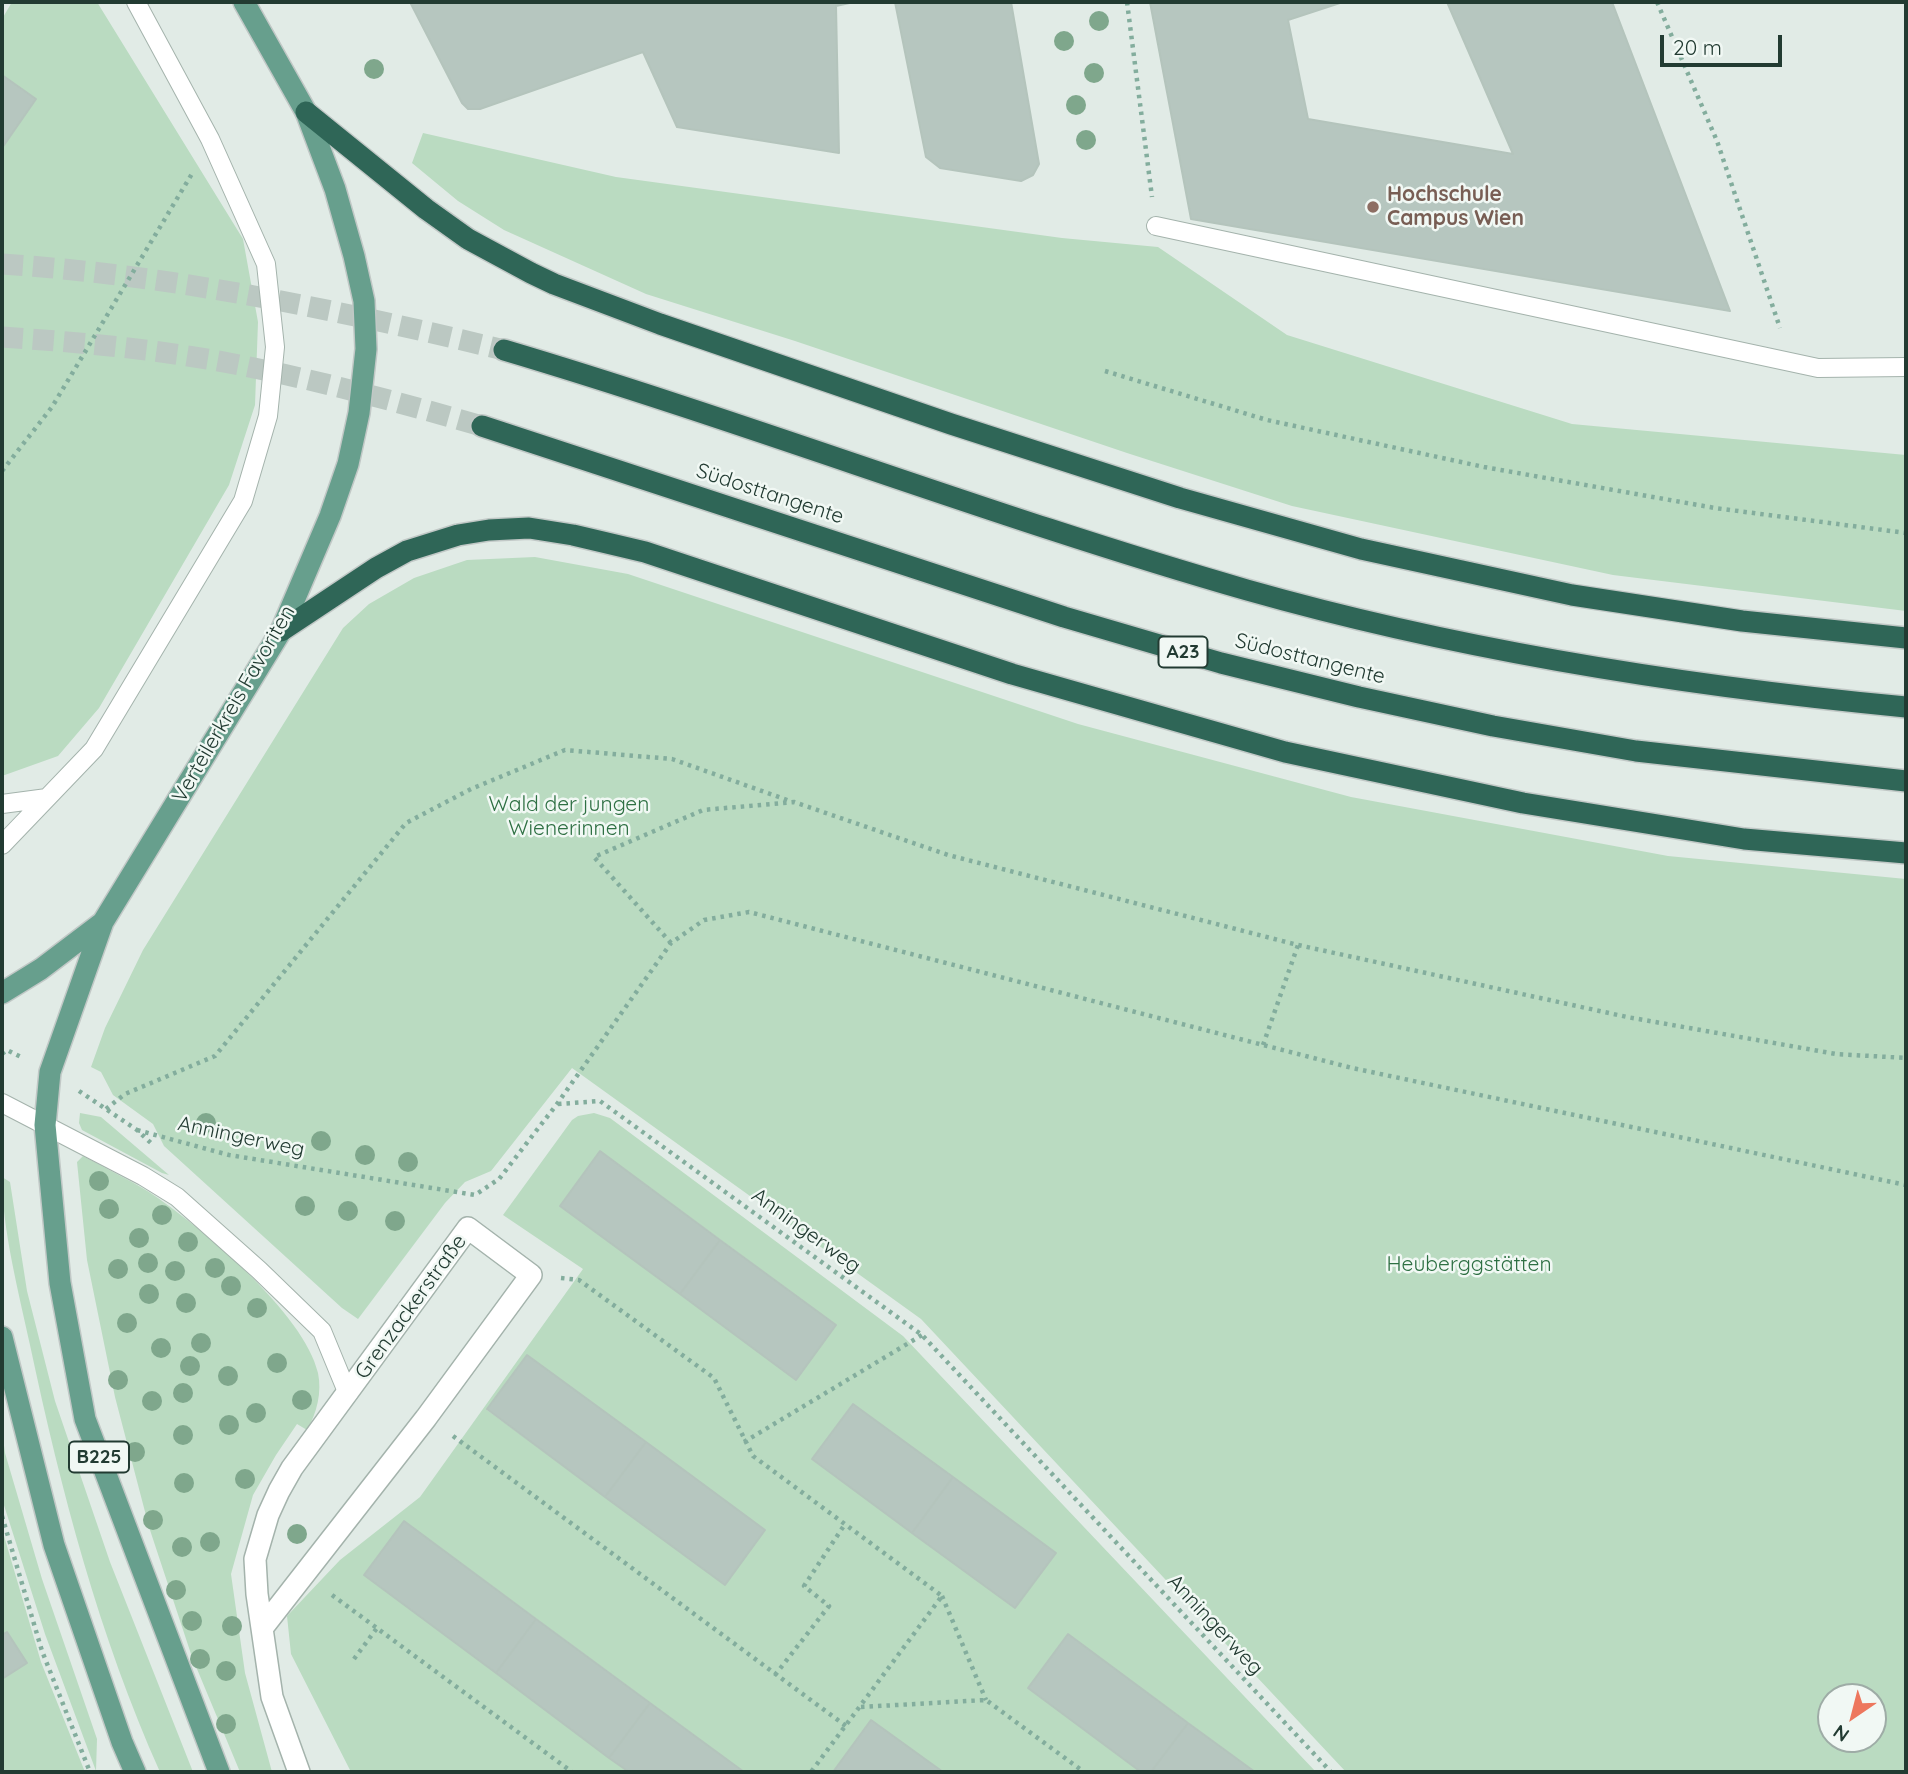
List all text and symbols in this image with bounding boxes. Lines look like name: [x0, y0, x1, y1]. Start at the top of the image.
scale bar: [1663, 21, 1786, 65]
text: 20 m: [1673, 34, 1722, 60]
place label: Hochschule Campus Wien: [1387, 182, 1524, 232]
marker: Hochschule Campus Wien: [1365, 199, 1381, 215]
street label: Südosttangente: [693, 458, 847, 530]
street label: Verteilerkreis Favoriten: [167, 601, 301, 807]
street label: Südosttangente: [1232, 628, 1388, 690]
road number: A23: [1158, 636, 1208, 667]
park label: Wald der jungen Wienerinnen: [489, 792, 649, 842]
street label: Anningerweg: [175, 1111, 307, 1163]
street label: Anningerweg: [746, 1183, 866, 1279]
street label: Grenzackerstraße: [350, 1230, 472, 1384]
park label: Heuberggstätten: [1386, 1252, 1552, 1278]
road number: B225: [69, 1442, 129, 1472]
street label: Anningerweg: [1162, 1569, 1268, 1681]
north arrow: [1817, 1683, 1887, 1753]
text: N: [1828, 1720, 1854, 1747]

